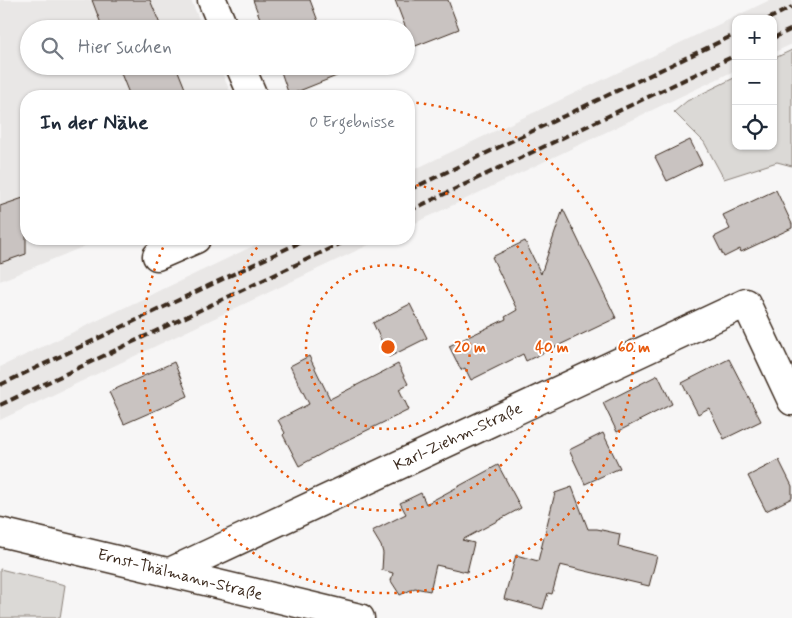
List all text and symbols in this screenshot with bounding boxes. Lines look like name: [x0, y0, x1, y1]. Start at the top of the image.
map controls: [732, 15, 777, 150]
button: +: [732, 15, 777, 60]
search box: [20, 20, 415, 75]
icon: search: [38, 34, 66, 62]
text: Hier suchen: [78, 35, 172, 60]
button: −: [732, 60, 777, 105]
button: locate: [732, 105, 777, 150]
text: In der Nähe: [40, 109, 148, 137]
text: 0 Ergebnisse: [309, 112, 395, 133]
centre of rings: [379, 338, 397, 356]
text: 20 m: [454, 338, 486, 358]
text: 40 m: [535, 338, 569, 358]
text: 60 m: [618, 338, 650, 358]
street label: Karl-Ziehm-Straße: [390, 398, 526, 476]
street label: Ernst-Thälmann-Straße: [95, 544, 265, 606]

